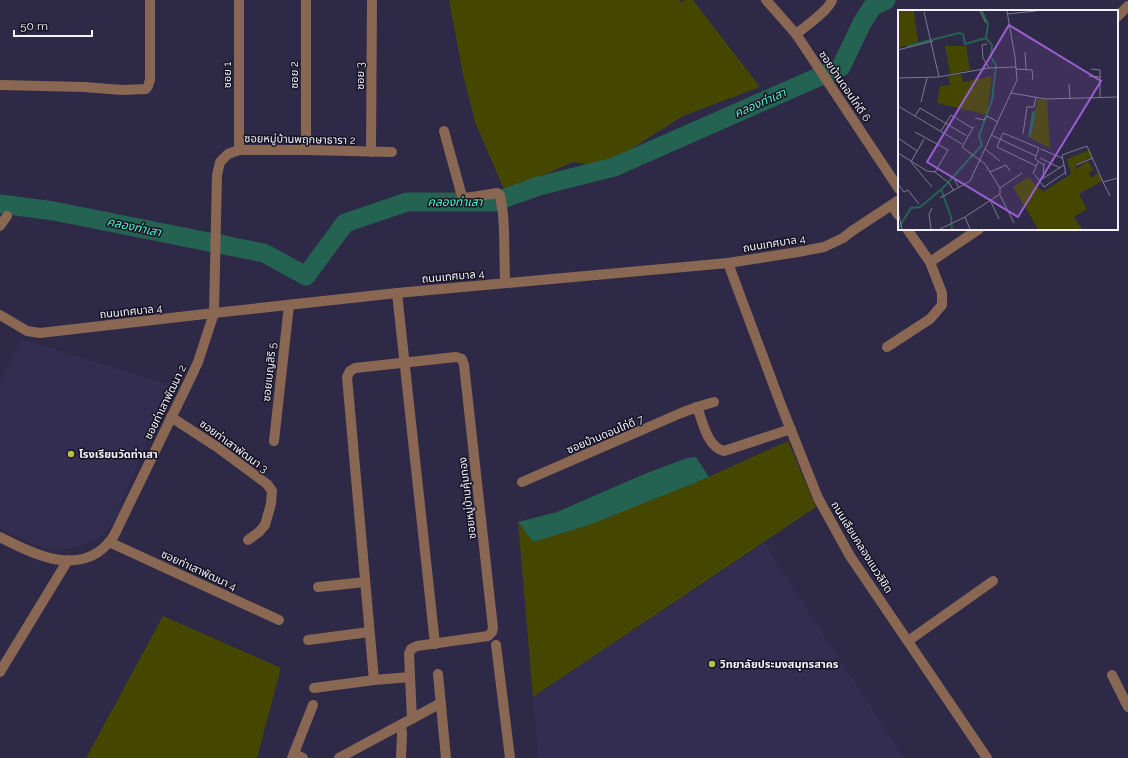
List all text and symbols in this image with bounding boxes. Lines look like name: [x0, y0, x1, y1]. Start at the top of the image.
inset map: [898, 10, 1118, 230]
scale bar: [14, 12, 92, 38]
text: 50 m: [20, 19, 48, 33]
street label: ซอยบ้านดอนไก่ดี 6: [816, 48, 873, 125]
street label: ซอย 1: [221, 61, 234, 88]
street label: ซอย 2: [288, 61, 301, 89]
street label: ซอย 3: [354, 62, 367, 90]
water label: คลองท่าเสา: [732, 85, 789, 121]
street label: ซอยหมู่บ้านพฤกษาธารา 2: [244, 132, 356, 147]
water label: คลองท่าเสา: [428, 195, 484, 209]
water label: คลองท่าเสา: [106, 214, 163, 240]
street label: ถนนเทศบาล 4: [742, 232, 806, 255]
street label: ถนนเทศบาล 4: [421, 267, 485, 286]
street label: ถนนเทศบาล 4: [99, 302, 163, 321]
street label: ซอยเบญสิริ 5: [260, 342, 279, 402]
street label: ซอยท่าเสาพัฒนา 2: [142, 363, 189, 442]
street label: ซอยบ้านดอนไก่ดี 7: [565, 412, 646, 456]
street label: ซอยท่าเสาพัฒนา 3: [197, 417, 271, 476]
place label: โรงเรียนวัดท่าเสา: [79, 448, 158, 461]
marker: โรงเรียนวัดท่าเสา: [66, 449, 76, 459]
street label: ซอยหมู่บ้านคุ้มทอง: [456, 456, 479, 540]
street label: ถนนเลียบคลองแนวลิขิต: [828, 499, 895, 595]
street label: ซอยท่าเสาพัฒนา 4: [159, 547, 239, 594]
place label: วิทยาลัยประมงสมุทรสาคร: [720, 658, 839, 671]
marker: วิทยาลัยประมงสมุทรสาคร: [707, 659, 717, 669]

